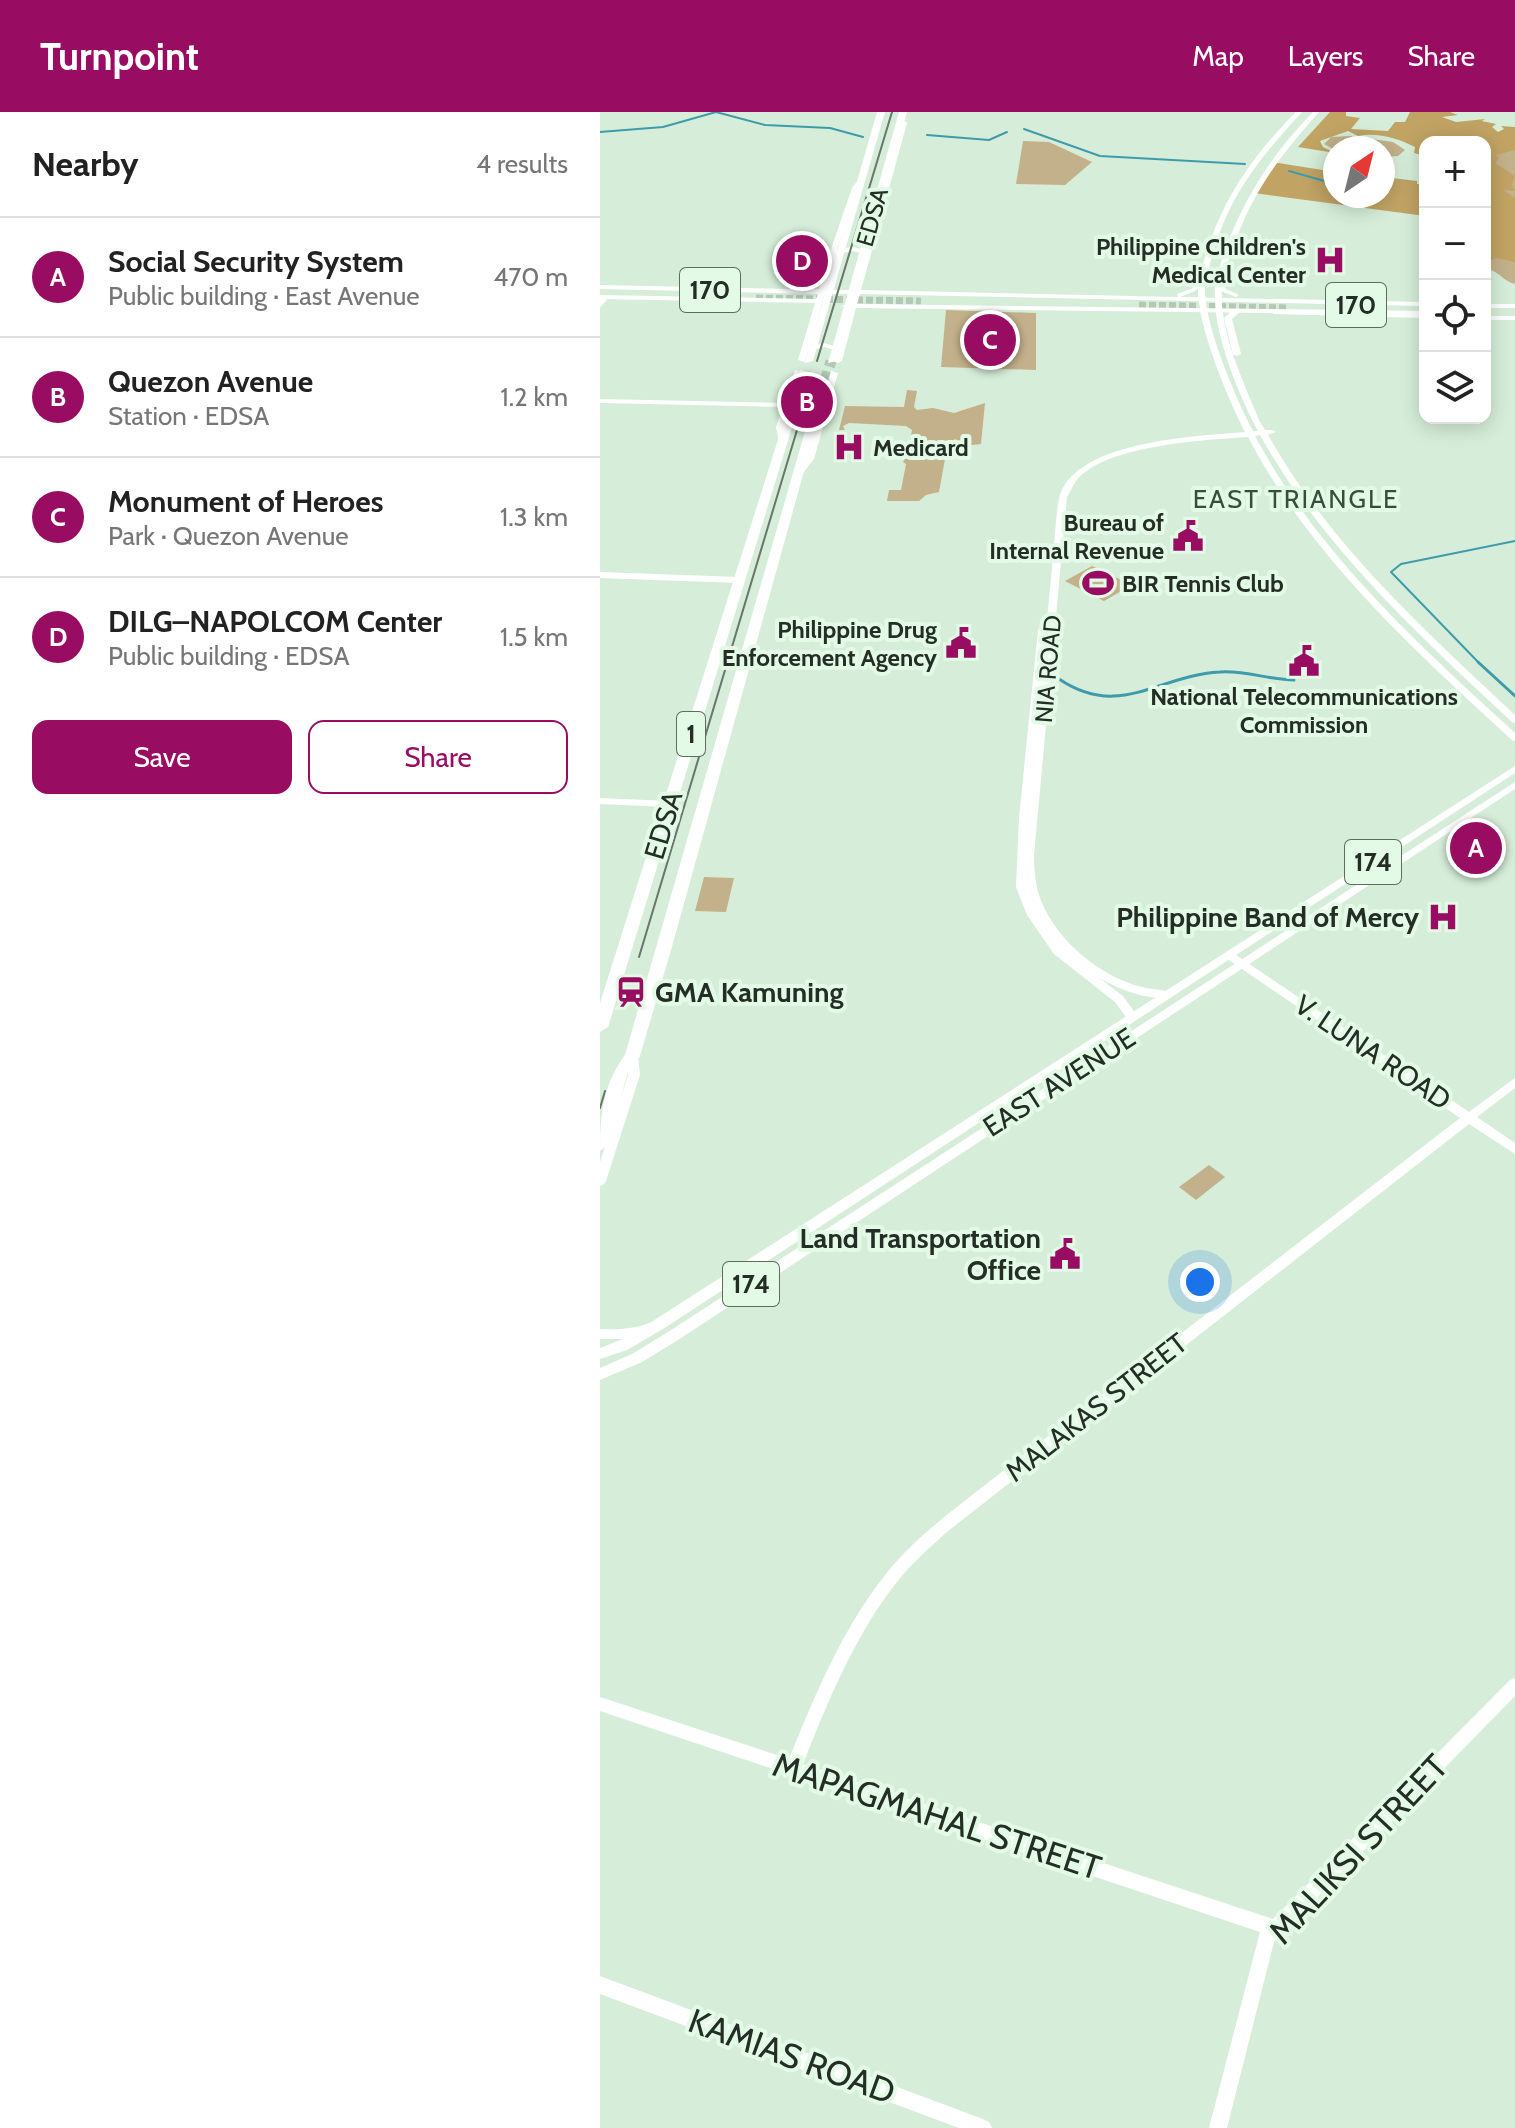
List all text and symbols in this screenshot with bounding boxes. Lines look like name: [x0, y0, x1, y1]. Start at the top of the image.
text: Turnpoint: [40, 33, 199, 80]
text: Map: [1192, 39, 1244, 73]
text: Layers: [1288, 39, 1363, 73]
text: Share: [1407, 39, 1475, 73]
north arrow: [1323, 136, 1395, 208]
map controls: [1419, 136, 1491, 424]
button: +: [1419, 136, 1491, 208]
text: Nearby: [32, 143, 139, 185]
text: 4 results: [476, 148, 568, 180]
street label: EDSA: [850, 184, 894, 250]
button: −: [1419, 208, 1491, 280]
pin: D: [776, 231, 828, 291]
place label: Philippine Children's Medical Center: [1096, 232, 1306, 289]
text: Social Security System: [108, 243, 404, 280]
hospital icon: Philippine Children's Medical Center: [1313, 243, 1347, 277]
text: A: [50, 261, 66, 293]
text: 470 m: [493, 261, 568, 293]
road number: 170: [680, 268, 740, 312]
text: Public building · East Avenue: [108, 280, 420, 312]
button: locate: [1419, 280, 1491, 352]
road number: 170: [1326, 283, 1386, 327]
pin: C: [964, 310, 1016, 370]
button: layers: [1419, 352, 1491, 424]
text: Quezon Avenue: [108, 363, 313, 400]
pin: B: [781, 372, 833, 432]
text: B: [50, 381, 66, 413]
text: 1.2 km: [500, 381, 568, 413]
text: Station · EDSA: [108, 400, 269, 432]
hospital icon: Medicard: [832, 430, 866, 464]
place label: Medicard: [873, 433, 969, 462]
text: Monument of Heroes: [108, 483, 383, 520]
district label: EAST TRIANGLE: [1193, 483, 1399, 515]
text: C: [50, 501, 66, 533]
text: 1.3 km: [500, 501, 568, 533]
place label: Bureau of Internal Revenue: [989, 508, 1164, 565]
public building icon: Bureau of Internal Revenue: [1171, 519, 1205, 553]
text: Park · Quezon Avenue: [108, 520, 349, 552]
sports icon: BIR Tennis Club: [1081, 566, 1115, 600]
place label: BIR Tennis Club: [1122, 569, 1284, 598]
text: DILG–NAPOLCOM Center: [108, 603, 442, 640]
street label: NIA ROAD: [1029, 614, 1067, 724]
place label: Philippine Drug Enforcement Agency: [722, 615, 937, 672]
text: D: [49, 621, 67, 653]
text: 1.5 km: [500, 621, 568, 653]
public building icon: Philippine Drug Enforcement Agency: [944, 626, 978, 660]
text: Public building · EDSA: [108, 640, 349, 672]
public building icon: National Telecommunications Commission: [1287, 644, 1321, 678]
place label: National Telecommunications Commission: [1150, 682, 1458, 739]
road number: 1: [677, 712, 705, 756]
button: Save: [32, 720, 292, 794]
button: Share: [308, 720, 568, 794]
street label: EDSA: [637, 786, 690, 863]
pin: A: [1450, 818, 1502, 878]
road number: 174: [1345, 840, 1401, 884]
place label: Philippine Band of Mercy: [1116, 900, 1419, 934]
hospital icon: Philippine Band of Mercy: [1426, 900, 1460, 934]
station icon: GMA Kamuning: [614, 975, 648, 1009]
place label: GMA Kamuning: [655, 975, 843, 1009]
street label: V. LUNA ROAD: [1289, 987, 1457, 1117]
street label: EAST AVENUE: [977, 1020, 1141, 1144]
place label: Land Transportation Office: [799, 1221, 1041, 1287]
public building icon: Land Transportation Office: [1048, 1237, 1082, 1271]
road number: 174: [723, 1262, 779, 1306]
your location: [1180, 1262, 1220, 1302]
street label: MALAKAS STREET: [998, 1325, 1194, 1488]
street label: MAPAGMAHAL STREET: [768, 1743, 1106, 1889]
street label: MALIKSI STREET: [1260, 1746, 1456, 1952]
street label: KAMIAS ROAD: [683, 1999, 901, 2113]

